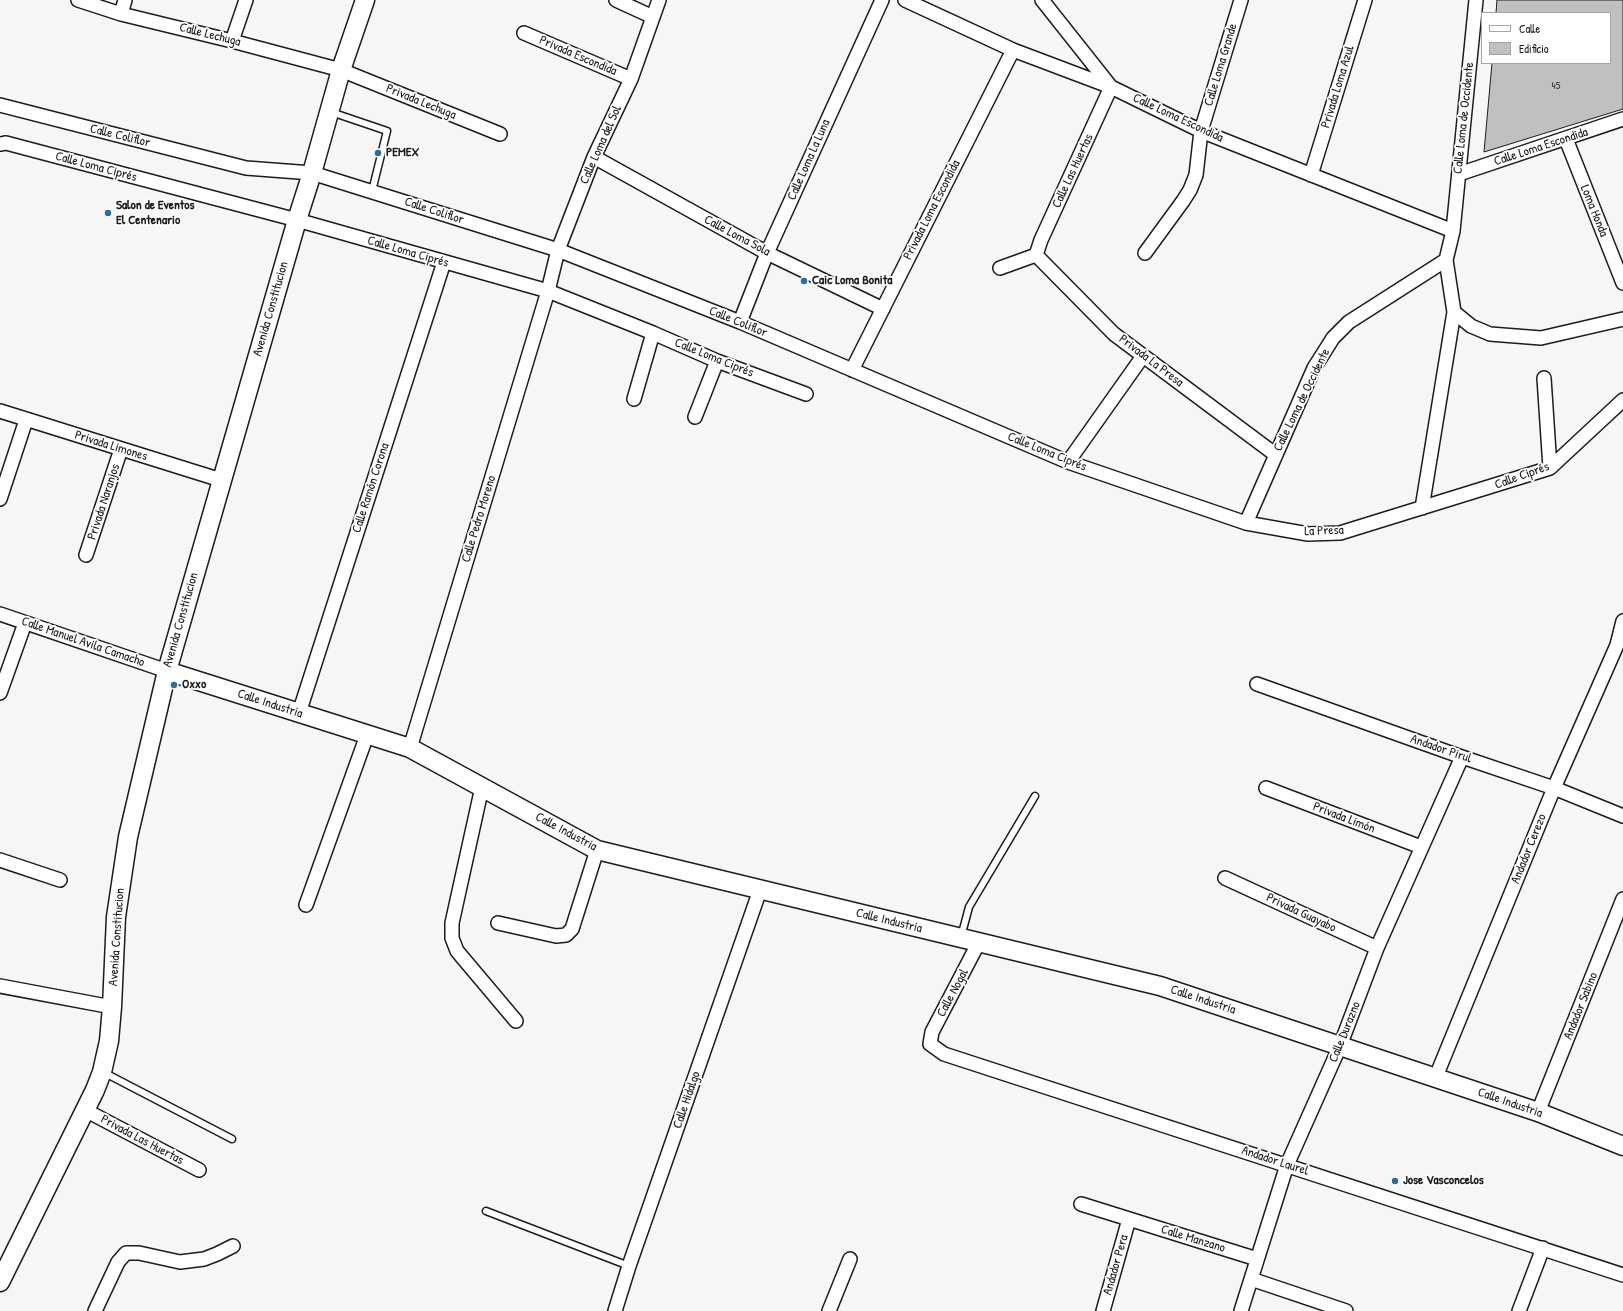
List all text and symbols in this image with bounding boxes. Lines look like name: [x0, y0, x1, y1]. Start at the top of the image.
legend: [1481, 12, 1611, 64]
street label: Calle Lechuga: [178, 20, 242, 50]
text: Calle: [1519, 20, 1540, 37]
street label: Calle Loma Grande: [1201, 22, 1241, 108]
street label: Privada Escondida: [537, 33, 619, 79]
text: Edificio: [1519, 40, 1549, 57]
street label: Privada Loma Azul: [1318, 44, 1358, 130]
street label: Calle Loma de Occidente: [1450, 61, 1478, 175]
house number: 45: [1552, 79, 1560, 93]
street label: Privada Lechuga: [384, 81, 458, 123]
street label: Calle Loma Escondida: [1130, 90, 1226, 146]
street label: Calle Loma del Sol: [577, 103, 625, 187]
street label: Calle Loma La Luna: [784, 117, 834, 203]
street label: Calle Coliflor: [88, 121, 152, 151]
street label: Calle Loma Escondida: [1492, 124, 1590, 170]
street label: Calle Las Huertas: [1049, 131, 1097, 211]
place label: PEMEX: [386, 145, 419, 161]
marker: PEMEX: [373, 148, 383, 158]
street label: Calle Loma Ciprés: [54, 149, 138, 185]
street label: Privada Loma Escondida: [900, 158, 964, 262]
street label: Loma Honda: [1577, 183, 1611, 239]
street label: Calle Coliflor: [402, 194, 466, 228]
place label: Salon de Eventos El Centenario: [116, 198, 195, 229]
marker: Salon de Eventos El Centenario: [103, 208, 113, 218]
street label: Calle Loma Sola: [701, 212, 773, 260]
street label: Calle Loma Ciprés: [366, 233, 450, 271]
street label: Avenida Constitucion: [250, 260, 292, 358]
place label: Caic Loma Bonita: [812, 273, 892, 289]
marker: Caic Loma Bonita: [799, 276, 809, 286]
street label: Calle Coliflor: [707, 303, 769, 341]
street label: Privada La Presa: [1116, 332, 1186, 390]
street label: Calle Loma Ciprés: [672, 335, 756, 381]
street label: Calle Loma de Occidente: [1270, 346, 1334, 454]
street label: Privada Limones: [73, 428, 149, 464]
street label: Calle Loma Ciprés: [1005, 429, 1089, 475]
street label: Calle Ramón Corona: [349, 441, 393, 535]
street label: Calle Ciprés: [1493, 459, 1551, 493]
street label: Privada Naranjos: [84, 462, 124, 542]
street label: Calle Pedro Moreno: [458, 474, 500, 564]
street label: La Presa: [1304, 523, 1344, 539]
street label: Avenida Constitucion: [160, 571, 202, 669]
street label: Calle Manuel Avila Camacho: [19, 614, 147, 670]
place label: Oxxo: [182, 677, 206, 693]
marker: Oxxo: [169, 680, 179, 690]
street label: Calle Industria: [235, 686, 305, 722]
street label: Andador Pirul: [1408, 731, 1474, 767]
street label: Privada Limón: [1311, 799, 1377, 837]
street label: Calle Industria: [532, 809, 600, 855]
street label: Andador Cerezo: [1508, 812, 1550, 886]
street label: Avenida Constitucion: [106, 888, 128, 986]
street label: Privada Guayabo: [1264, 890, 1338, 936]
street label: Calle Industria: [854, 905, 924, 937]
street label: Calle Nogal: [934, 966, 972, 1020]
street label: Andador Sabino: [1560, 970, 1602, 1042]
street label: Calle Industria: [1168, 982, 1238, 1018]
street label: Calle Durazno: [1326, 999, 1364, 1065]
street label: Calle Hidalgo: [670, 1069, 704, 1131]
street label: Calle Industria: [1475, 1085, 1545, 1121]
street label: Privada Las Huertas: [98, 1112, 186, 1168]
street label: Andador Laurel: [1240, 1143, 1310, 1179]
place label: Jose Vasconcelos: [1403, 1173, 1484, 1189]
marker: Jose Vasconcelos: [1390, 1176, 1400, 1186]
street label: Calle Manzano: [1159, 1222, 1227, 1256]
street label: Andador Pera: [1100, 1233, 1132, 1297]

